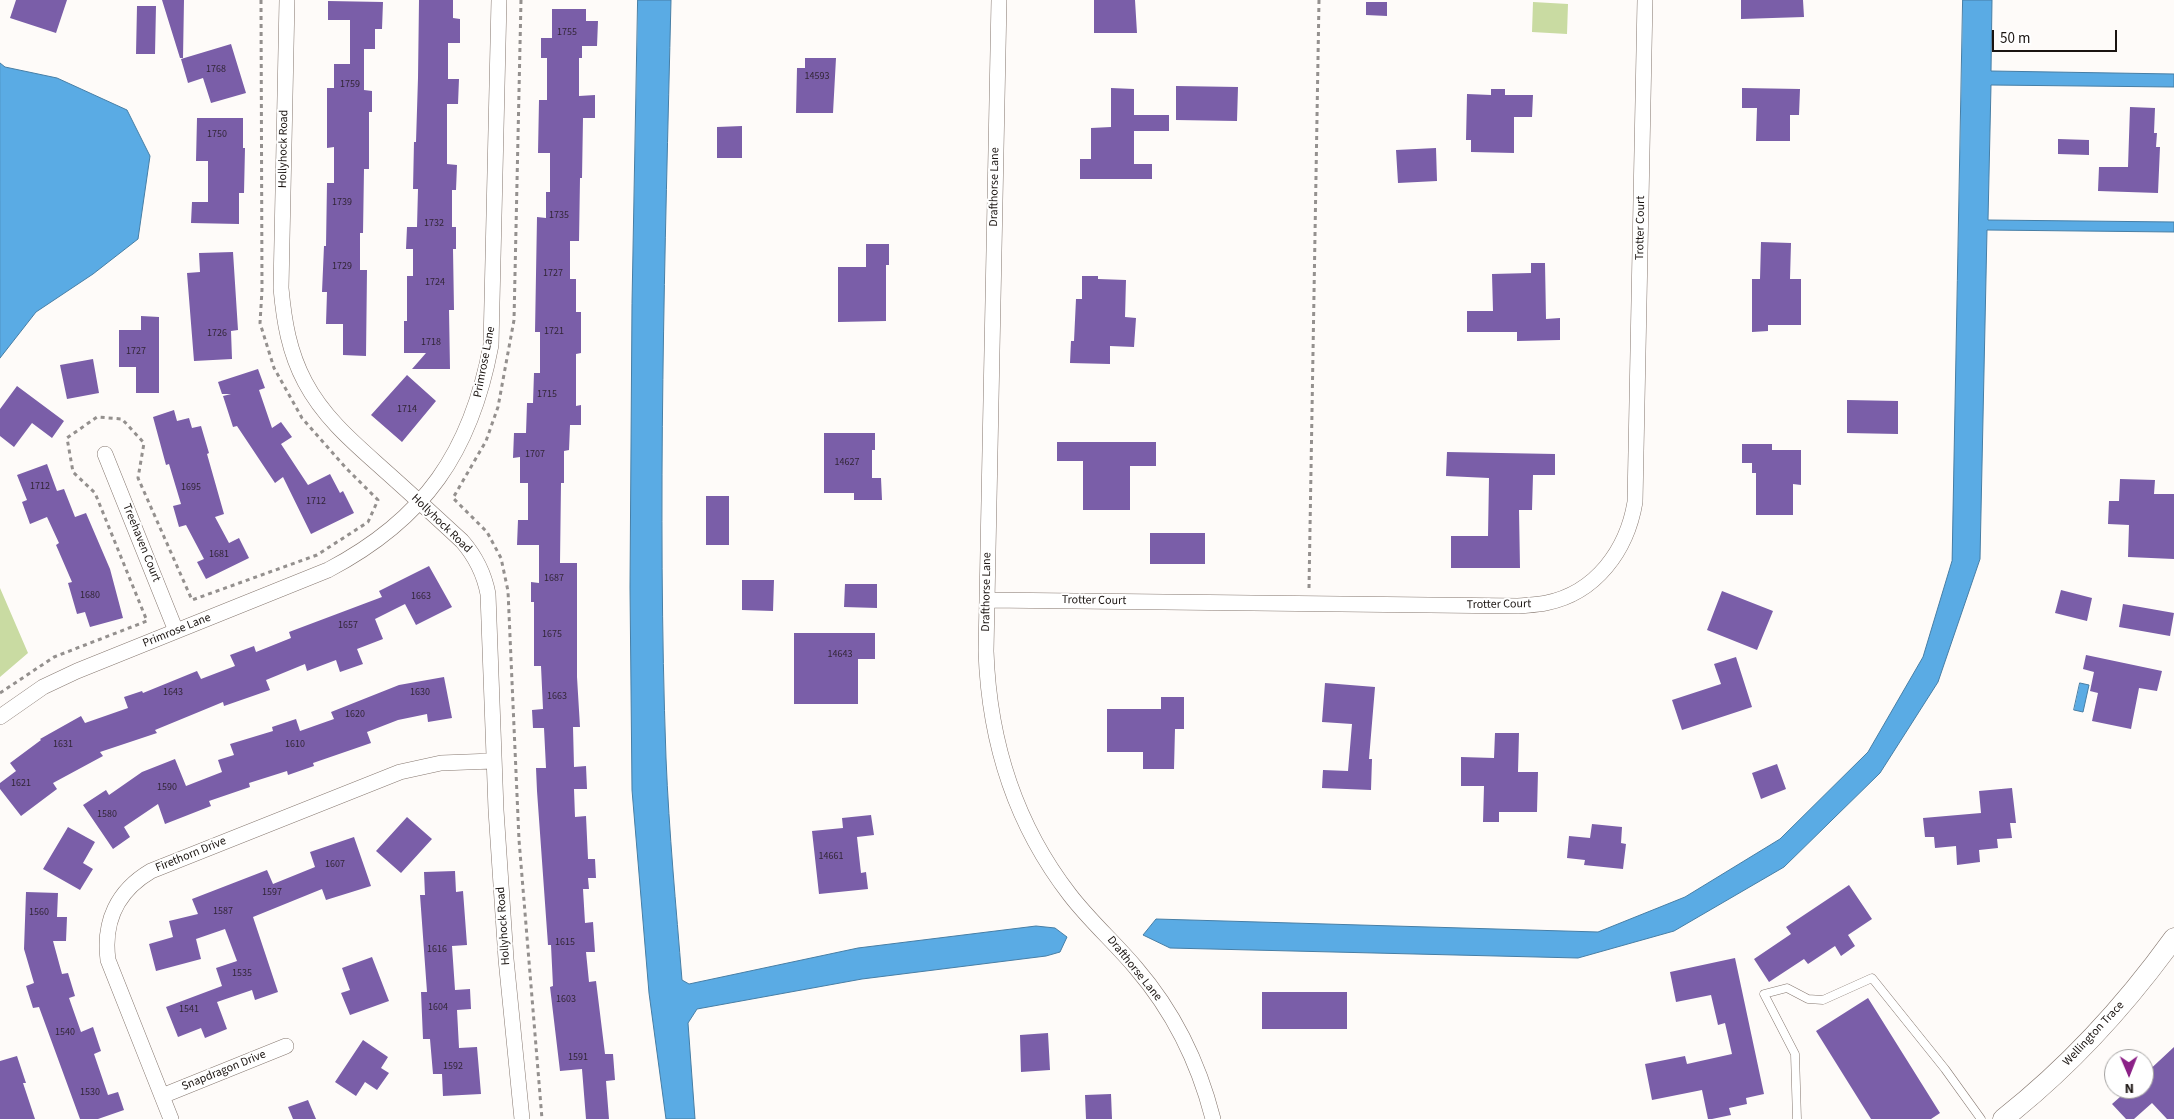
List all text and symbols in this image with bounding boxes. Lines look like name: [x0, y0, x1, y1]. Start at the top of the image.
scale bar: [1994, 20, 2119, 52]
house number: 1755: [557, 27, 577, 39]
text: 50 m: [2000, 28, 2030, 49]
house number: 1768: [206, 64, 226, 76]
house number: 14593: [805, 71, 829, 83]
house number: 1759: [340, 79, 360, 91]
street label: Hollyhock Road: [276, 110, 292, 188]
house number: 1750: [207, 129, 227, 141]
street label: Drafthorse Lane: [987, 147, 1003, 227]
street label: Trotter Court: [1633, 196, 1649, 260]
house number: 1739: [332, 197, 352, 209]
house number: 1735: [549, 210, 569, 222]
house number: 1732: [424, 218, 444, 230]
house number: 1729: [332, 261, 352, 273]
house number: 1727: [543, 268, 563, 280]
house number: 1724: [425, 277, 445, 289]
street label: Primrose Lane: [471, 325, 499, 399]
house number: 1721: [544, 326, 564, 338]
house number: 1726: [207, 328, 227, 340]
house number: 1718: [421, 337, 441, 349]
house number: 1727: [126, 346, 146, 358]
house number: 1715: [537, 389, 557, 401]
house number: 1714: [397, 404, 417, 416]
house number: 1707: [525, 449, 545, 461]
house number: 14627: [835, 457, 859, 469]
house number: 1712: [30, 481, 50, 493]
house number: 1695: [181, 482, 201, 494]
street label: Hollyhock Road: [408, 492, 474, 556]
house number: 1712: [306, 496, 326, 508]
street label: Treehaven Court: [119, 502, 163, 584]
house number: 1681: [209, 549, 229, 561]
street label: Drafthorse Lane: [979, 552, 995, 632]
house number: 1687: [544, 573, 564, 585]
house number: 1680: [80, 590, 100, 602]
house number: 1663: [411, 591, 431, 603]
street label: Trotter Court: [1062, 593, 1126, 609]
street label: Trotter Court: [1467, 597, 1531, 613]
street label: Primrose Lane: [141, 611, 213, 651]
house number: 1657: [338, 620, 358, 632]
house number: 1675: [542, 629, 562, 641]
house number: 14643: [828, 649, 852, 661]
house number: 1643: [163, 687, 183, 699]
house number: 1630: [410, 687, 430, 699]
house number: 1663: [547, 691, 567, 703]
house number: 1620: [345, 709, 365, 721]
house number: 1631: [53, 739, 73, 751]
house number: 1610: [285, 739, 305, 751]
house number: 1621: [11, 778, 31, 790]
house number: 1590: [157, 782, 177, 794]
house number: 1580: [97, 809, 117, 821]
street label: Firethorn Drive: [154, 834, 228, 876]
house number: 14661: [819, 851, 843, 863]
house number: 1607: [325, 859, 345, 871]
street label: Hollyhock Road: [494, 886, 514, 966]
house number: 1597: [262, 887, 282, 899]
house number: 1587: [213, 906, 233, 918]
house number: 1560: [29, 907, 49, 919]
street label: Drafthorse Lane: [1103, 934, 1165, 1004]
house number: 1615: [555, 937, 575, 949]
house number: 1616: [427, 944, 447, 956]
house number: 1535: [232, 968, 252, 980]
house number: 1603: [556, 994, 576, 1006]
street label: Wellington Trace: [2060, 999, 2128, 1069]
house number: 1604: [428, 1002, 448, 1014]
house number: 1541: [179, 1004, 199, 1016]
house number: 1540: [55, 1027, 75, 1039]
street label: Snapdragon Drive: [180, 1048, 268, 1094]
north arrow: [2104, 1049, 2154, 1099]
house number: 1591: [568, 1052, 588, 1064]
house number: 1592: [443, 1061, 463, 1073]
text: N: [2124, 1078, 2134, 1098]
house number: 1530: [80, 1087, 100, 1099]

